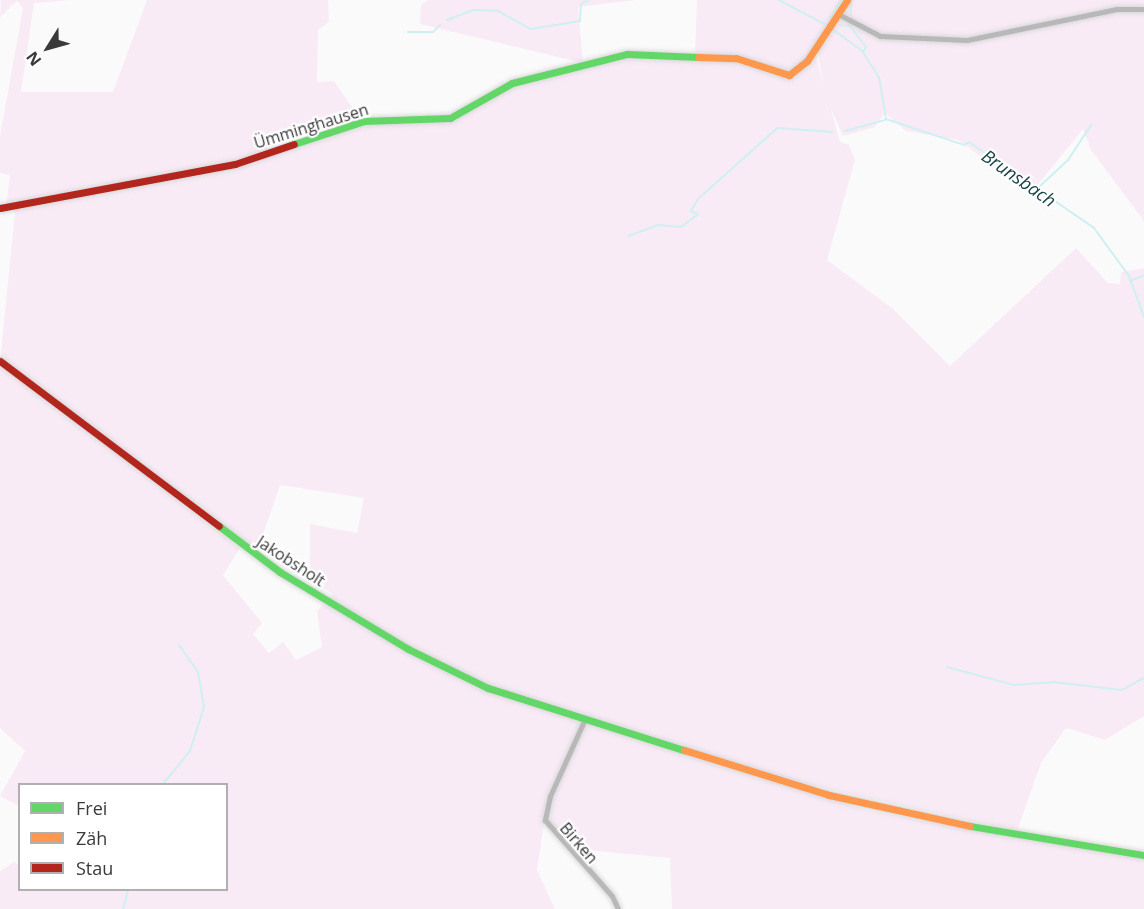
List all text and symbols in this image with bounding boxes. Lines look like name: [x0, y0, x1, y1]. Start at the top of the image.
north arrow: [18, 18, 78, 78]
text: N: [21, 47, 46, 71]
street label: Ümminghausen: [251, 99, 371, 153]
water label: Brunsbach: [978, 145, 1060, 211]
street label: Jakobsholt: [253, 532, 329, 590]
legend: [18, 783, 228, 891]
text: Frei: [76, 796, 107, 820]
street label: Birken: [556, 819, 602, 867]
text: Zäh: [76, 826, 107, 850]
text: Stau: [76, 856, 113, 880]

